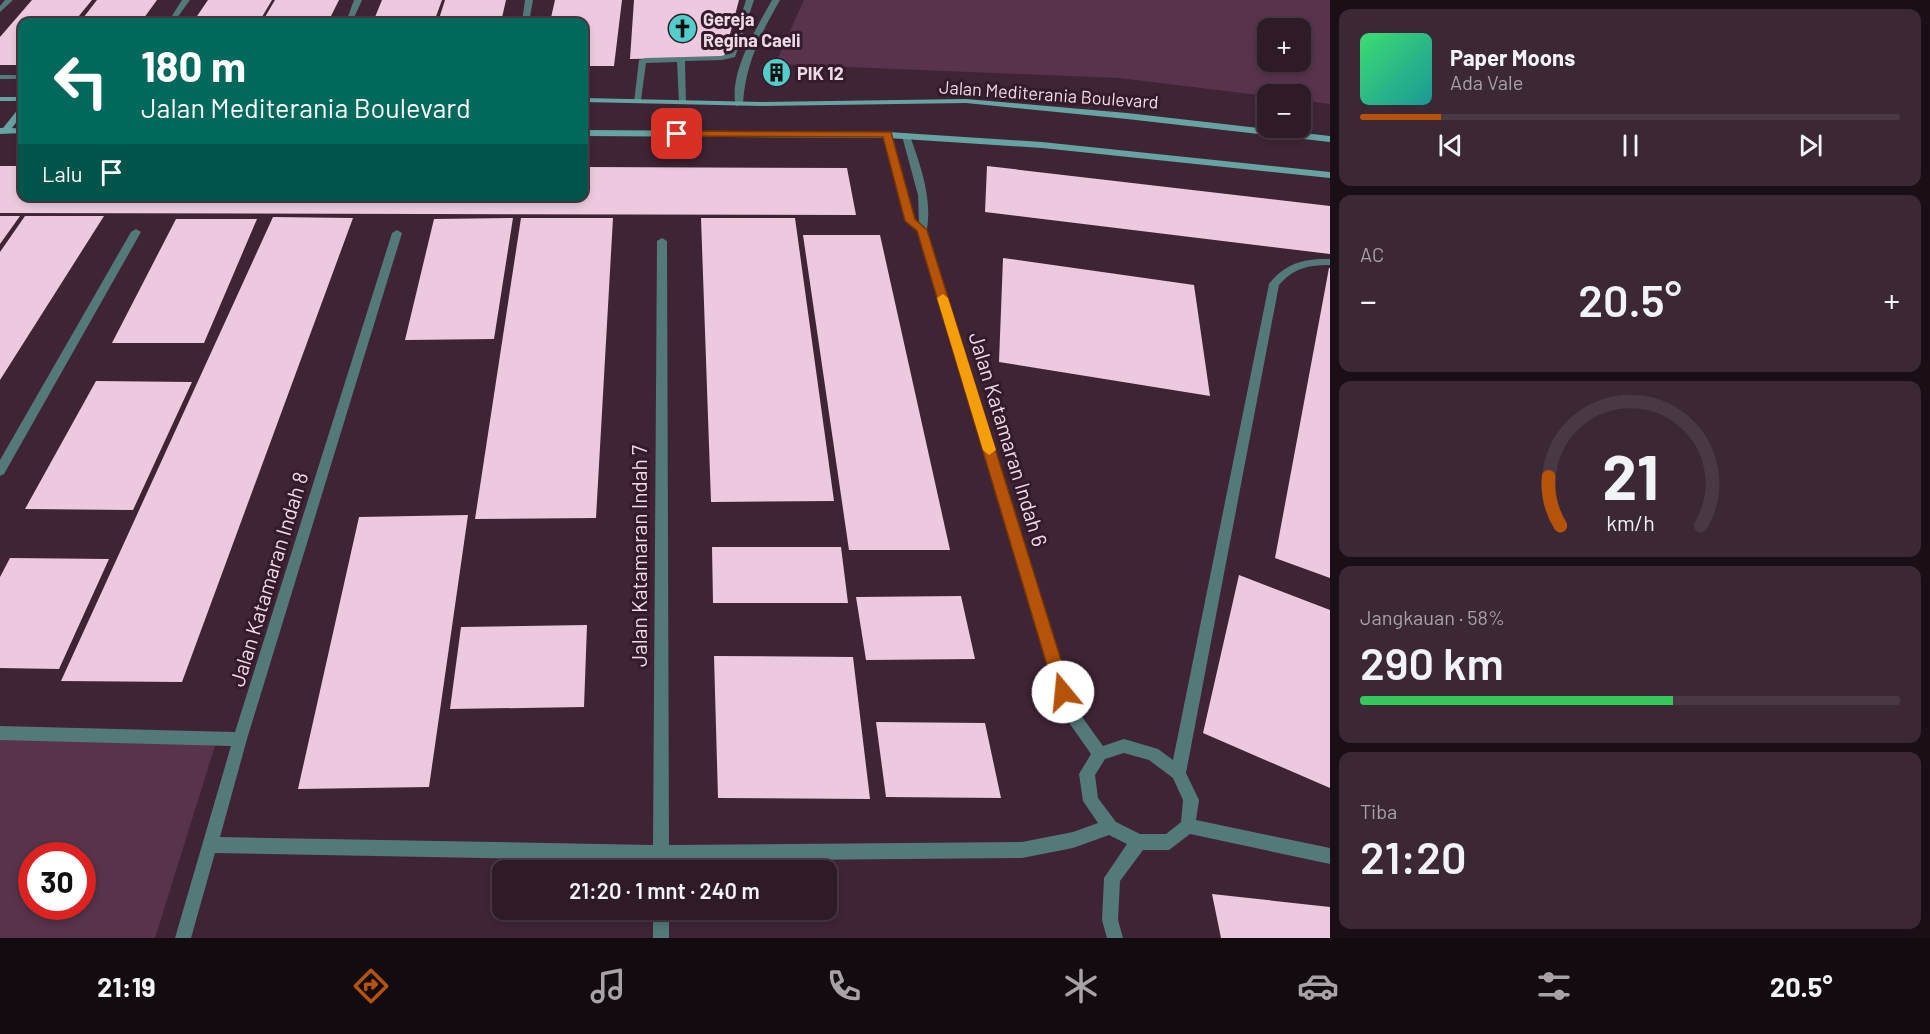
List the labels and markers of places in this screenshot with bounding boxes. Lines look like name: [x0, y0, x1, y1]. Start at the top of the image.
place label: Gereja Regina Caeli: [703, 8, 801, 51]
church icon: Gereja Regina Caeli: [666, 13, 698, 45]
building icon: PIK 12: [760, 57, 792, 89]
place label: PIK 12: [797, 62, 844, 84]
pin: [651, 108, 702, 159]

